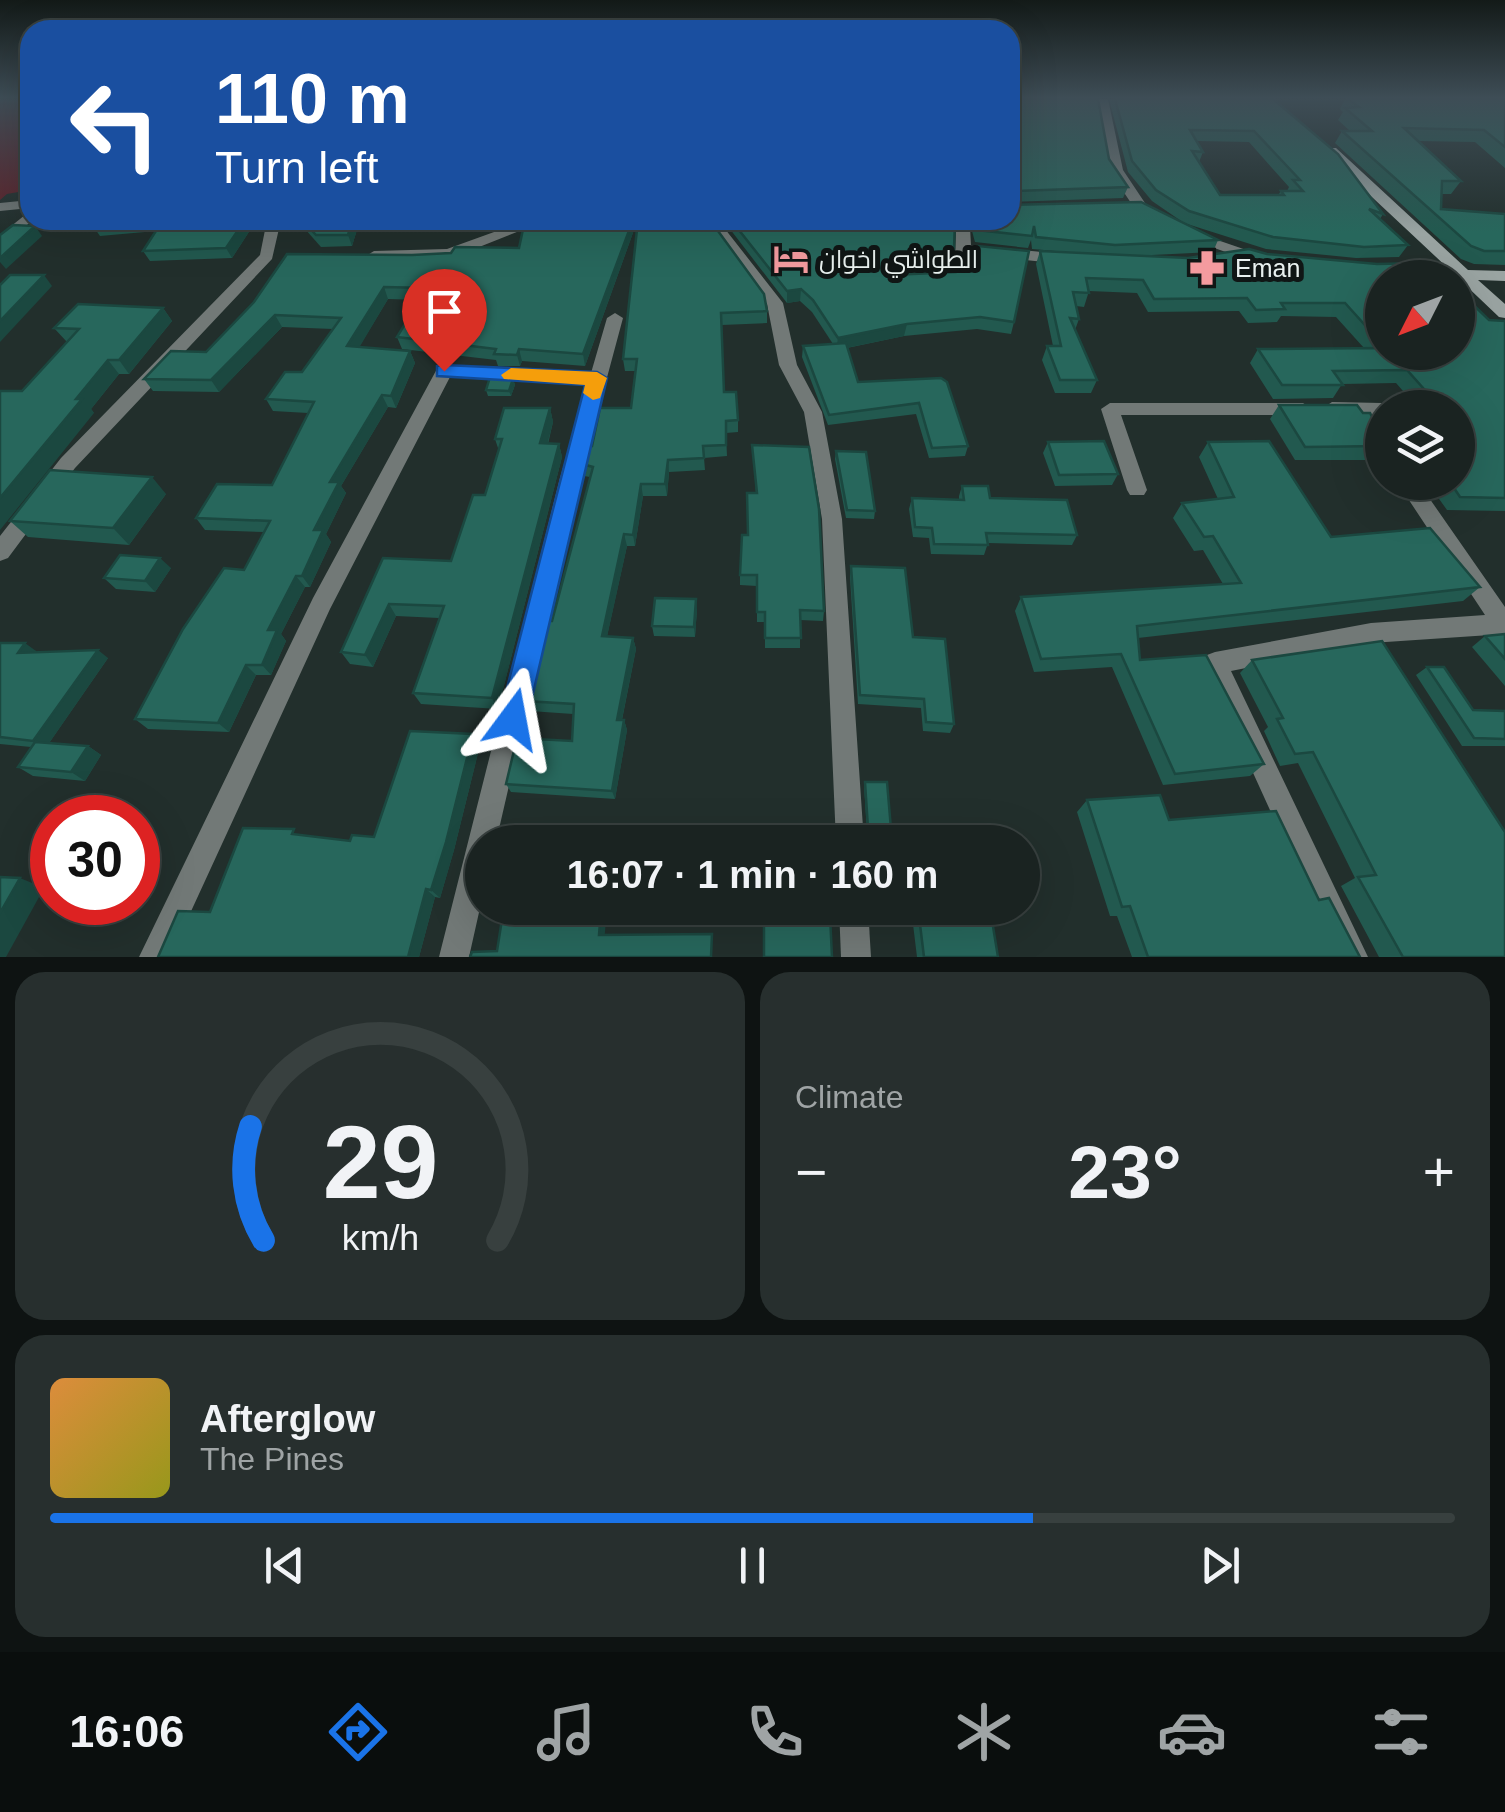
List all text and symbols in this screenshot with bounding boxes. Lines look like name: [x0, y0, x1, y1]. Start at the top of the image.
icon: left: [50, 60, 180, 190]
text: 110 m: [215, 60, 410, 138]
text: Turn left: [215, 142, 378, 193]
hotel icon: الطواشي اخوان: [772, 240, 810, 278]
place label: الطواشي اخوان: [819, 245, 978, 278]
pharmacy icon: Eman: [1188, 249, 1226, 287]
place label: Eman: [1235, 254, 1300, 282]
north arrow: [1365, 260, 1475, 370]
map controls: [1365, 260, 1475, 500]
pin: [402, 269, 487, 372]
icon: arrive: [417, 284, 472, 339]
button: layers: [1365, 390, 1475, 500]
position arrow: [461, 667, 565, 771]
speed limit sign: 30: [30, 795, 160, 925]
text: 16:07 · 1 min · 160 m: [567, 854, 938, 896]
text: Climate: [795, 1079, 903, 1115]
text: 29: [322, 1104, 438, 1220]
text: 23°: [1068, 1130, 1182, 1214]
text: −: [795, 1141, 827, 1203]
text: +: [1423, 1141, 1455, 1203]
text: km/h: [341, 1218, 419, 1258]
text: Afterglow: [200, 1398, 375, 1440]
text: The Pines: [200, 1441, 344, 1477]
icon: previous: [257, 1538, 312, 1593]
icon: pause: [725, 1538, 780, 1593]
icon: next: [1193, 1538, 1248, 1593]
icon: directions: [323, 1697, 393, 1767]
icon: music: [531, 1697, 601, 1767]
icon: phone: [740, 1697, 810, 1767]
icon: climate: [949, 1697, 1019, 1767]
icon: car: [1157, 1697, 1227, 1767]
icon: filters: [1366, 1697, 1436, 1767]
text: 16:06: [69, 1706, 184, 1757]

